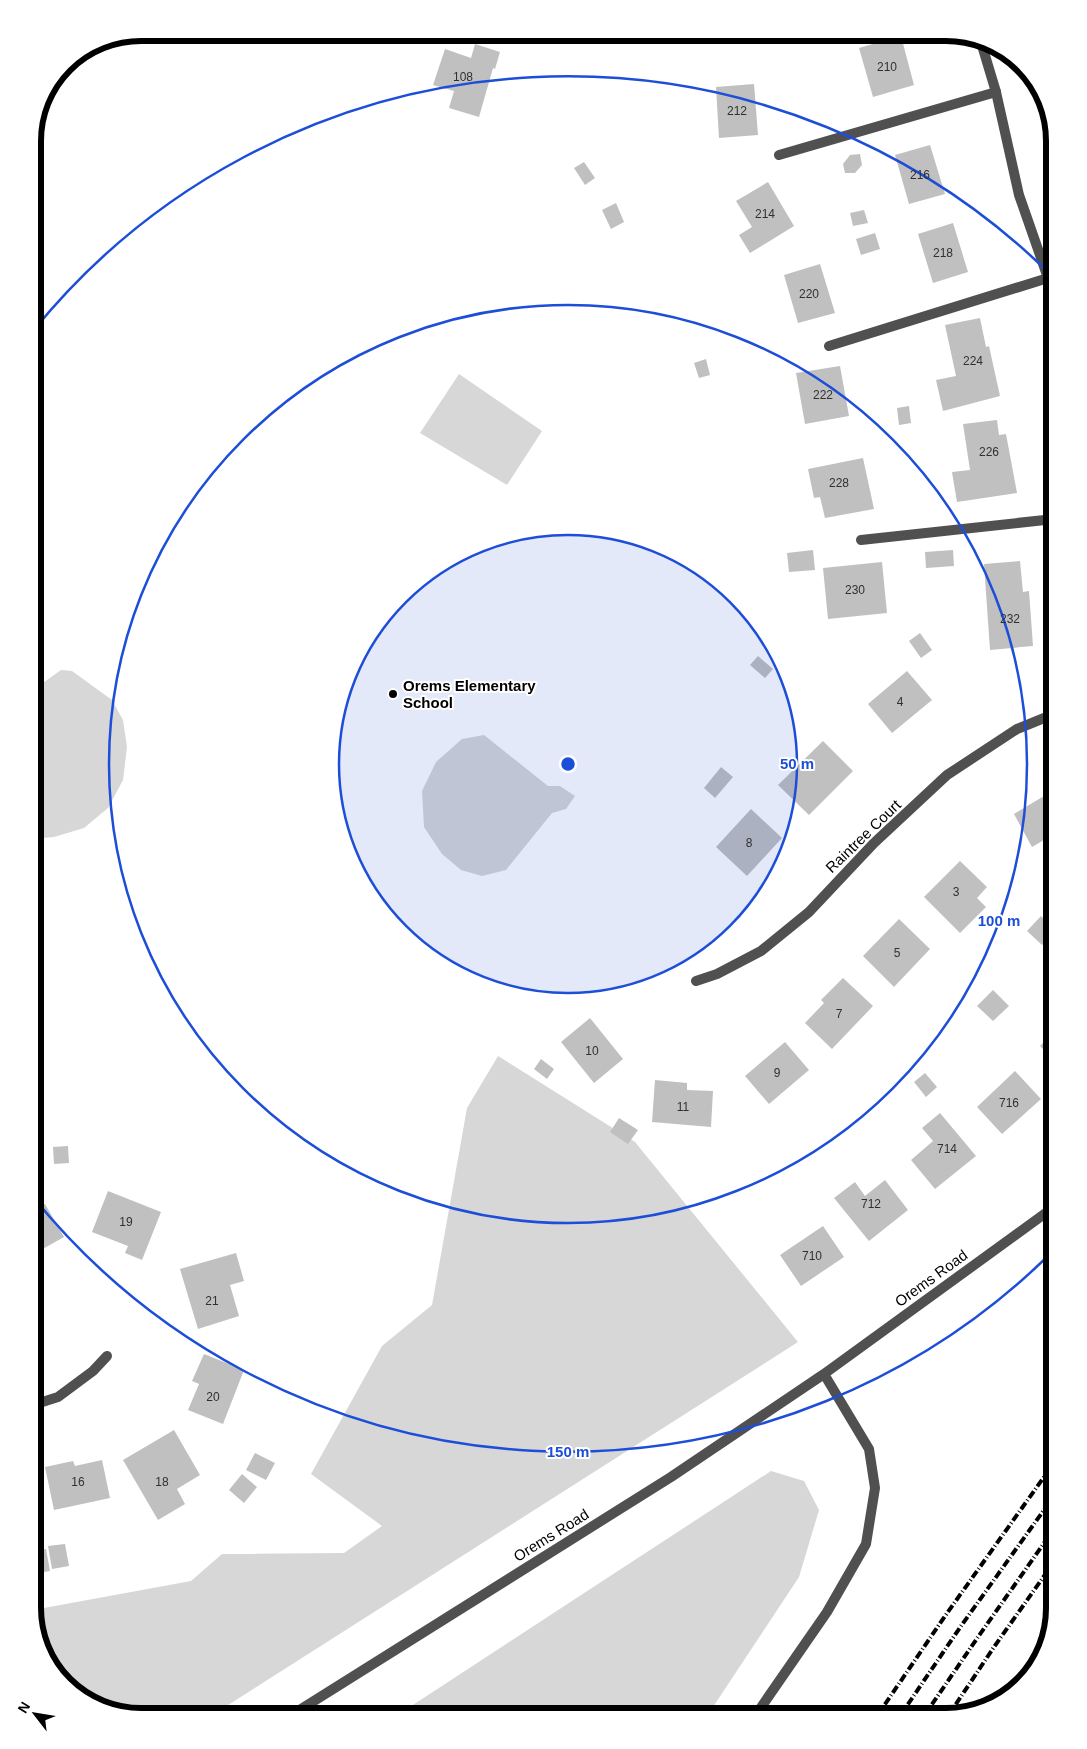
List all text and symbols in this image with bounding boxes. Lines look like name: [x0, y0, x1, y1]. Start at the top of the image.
house number: 210: [877, 60, 897, 74]
house number: 108: [453, 70, 473, 84]
house number: 212: [727, 104, 747, 118]
house number: 216: [910, 168, 930, 182]
house number: 214: [755, 207, 775, 221]
house number: 218: [933, 246, 953, 260]
house number: 220: [799, 287, 819, 301]
house number: 224: [963, 354, 983, 368]
house number: 222: [813, 388, 833, 402]
house number: 226: [979, 445, 999, 459]
house number: 228: [829, 476, 849, 490]
house number: 230: [845, 583, 865, 597]
house number: 232: [1000, 612, 1020, 626]
place label: Orems Elementary School: [403, 677, 536, 711]
marker: Orems Elementary School: [387, 688, 399, 700]
house number: 4: [897, 695, 904, 709]
centre of rings: [559, 755, 577, 773]
text: 50 m: [780, 755, 814, 772]
street label: Raintree Court: [822, 795, 905, 876]
house number: 8: [746, 836, 753, 850]
house number: 3: [953, 885, 960, 899]
text: 100 m: [978, 912, 1020, 929]
house number: 5: [894, 946, 901, 960]
house number: 7: [836, 1007, 843, 1021]
house number: 10: [585, 1044, 599, 1058]
house number: 9: [774, 1066, 781, 1080]
house number: 716: [999, 1096, 1019, 1110]
house number: 11: [677, 1100, 690, 1114]
house number: 714: [937, 1142, 957, 1156]
house number: 712: [861, 1197, 881, 1211]
house number: 19: [119, 1215, 133, 1229]
street label: Orems Road: [892, 1246, 970, 1310]
house number: 710: [802, 1249, 822, 1263]
house number: 21: [205, 1294, 219, 1308]
house number: 20: [206, 1390, 220, 1404]
text: 150 m: [547, 1443, 589, 1460]
house number: 16: [71, 1475, 85, 1489]
house number: 18: [155, 1475, 169, 1489]
street label: Orems Road: [510, 1505, 592, 1565]
north arrow: [10, 1689, 60, 1739]
text: N: [14, 1699, 33, 1716]

